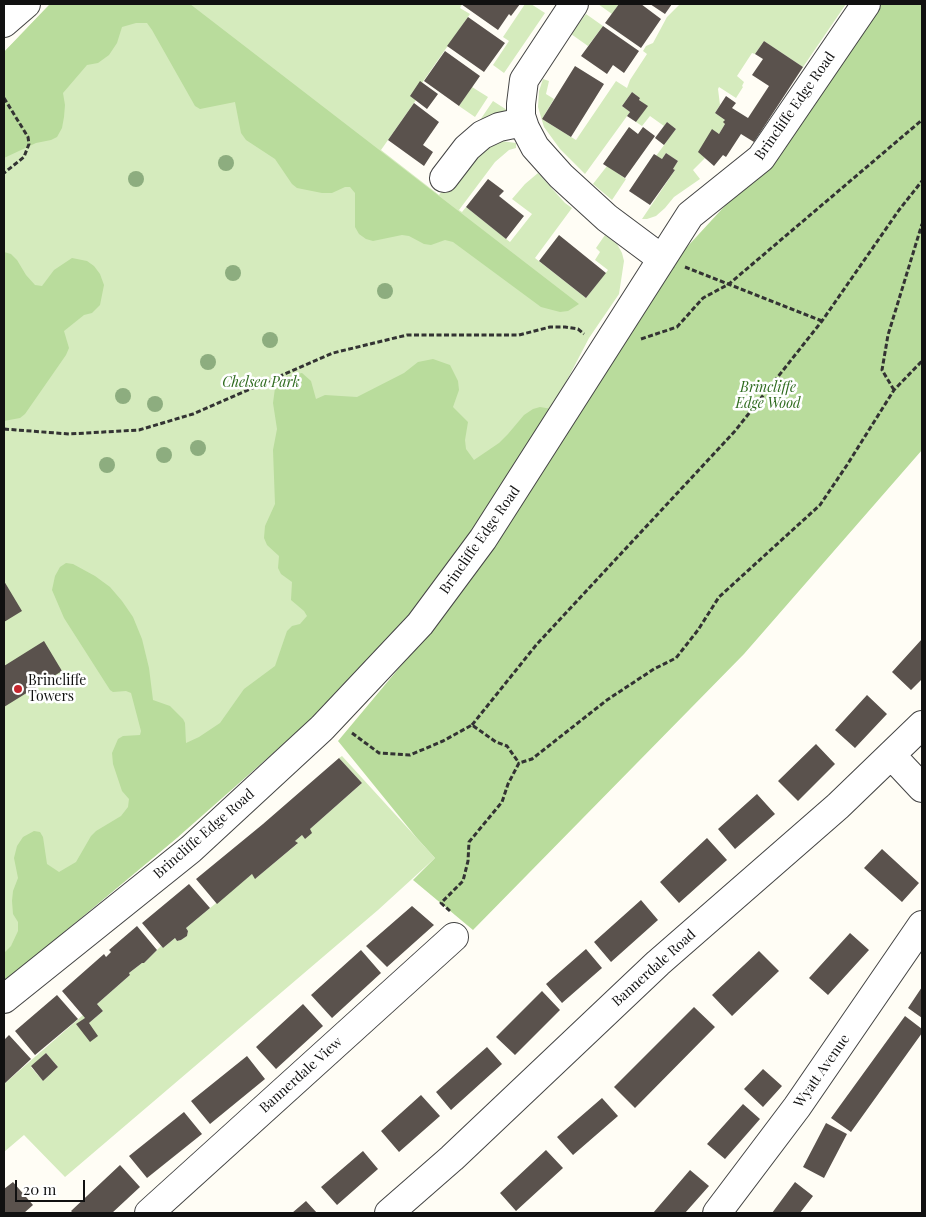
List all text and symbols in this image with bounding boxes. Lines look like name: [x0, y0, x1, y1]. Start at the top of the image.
street label: Brincliffe Edge Road: [751, 49, 839, 163]
park label: Chelsea Park: [222, 375, 300, 391]
park label: Brincliffe Edge Wood: [735, 380, 801, 412]
street label: Brincliffe Edge Road: [436, 483, 524, 597]
place label: Brincliffe Towers: [28, 673, 86, 706]
marker: Brincliffe Towers: [12, 683, 24, 695]
street label: Brincliffe Edge Road: [150, 786, 258, 882]
street label: Bannerdale Road: [609, 926, 699, 1010]
street label: Wyatt Avenue: [791, 1031, 853, 1111]
street label: Bannerdale View: [256, 1034, 346, 1116]
scale bar: [18, 1170, 88, 1202]
text: 20 m: [23, 1179, 56, 1199]

